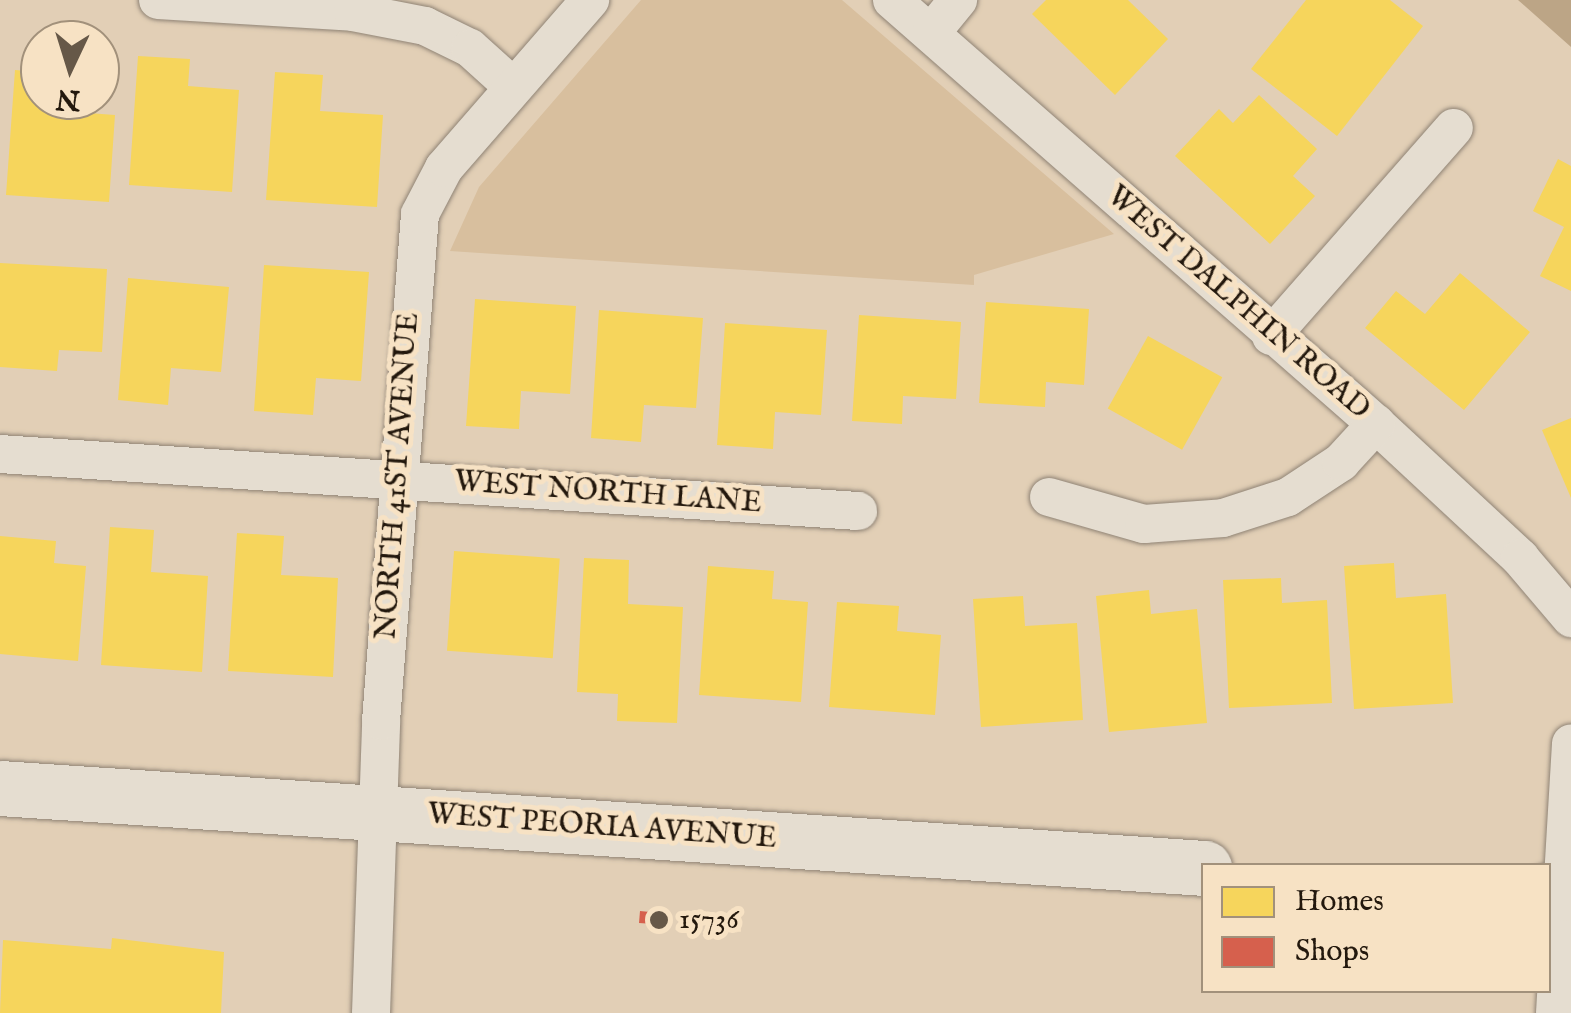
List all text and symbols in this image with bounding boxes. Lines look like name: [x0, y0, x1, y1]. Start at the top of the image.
north arrow: [20, 20, 120, 120]
text: N: [55, 80, 81, 117]
street label: WEST DALPHIN ROAD: [1099, 179, 1377, 427]
street label: NORTH 41ST AVENUE: [369, 311, 427, 641]
street label: WEST NORTH LANE: [453, 464, 763, 522]
street label: WEST PEORIA AVENUE: [426, 797, 778, 857]
legend: [1201, 863, 1551, 993]
text: Homes: [1295, 883, 1384, 921]
place label: 15736: [679, 902, 739, 938]
marker: 15736: [648, 909, 670, 931]
text: Shops: [1295, 933, 1369, 971]

